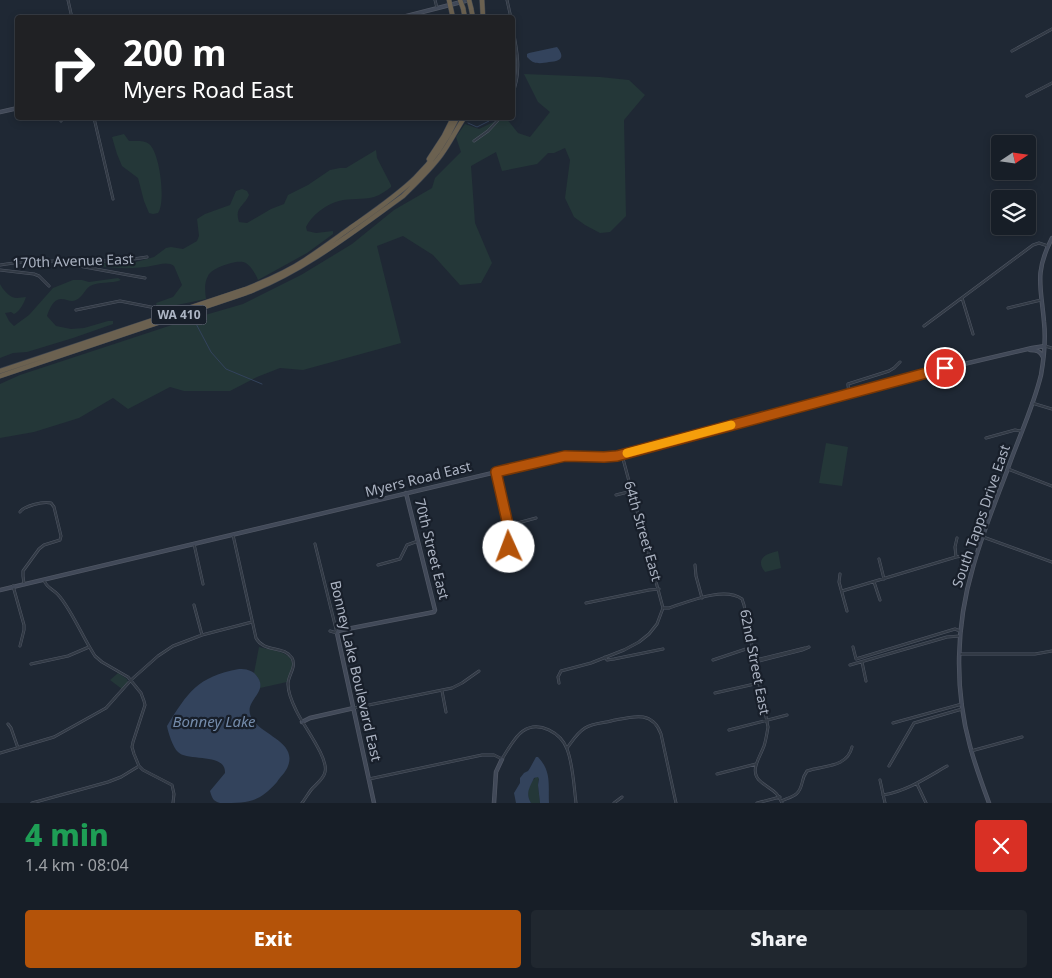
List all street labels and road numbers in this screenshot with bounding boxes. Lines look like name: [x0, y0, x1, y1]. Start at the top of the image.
street label: 170th Avenue East: [12, 249, 134, 272]
road number: WA 410: [152, 306, 206, 324]
street label: South Tapps Drive East: [947, 442, 1014, 590]
street label: Myers Road East: [363, 456, 473, 501]
street label: 64th Street East: [620, 478, 667, 583]
street label: 70th Street East: [411, 496, 454, 601]
street label: Bonney Lake Boulevard East: [326, 579, 387, 763]
street label: 62nd Street East: [736, 608, 775, 716]

